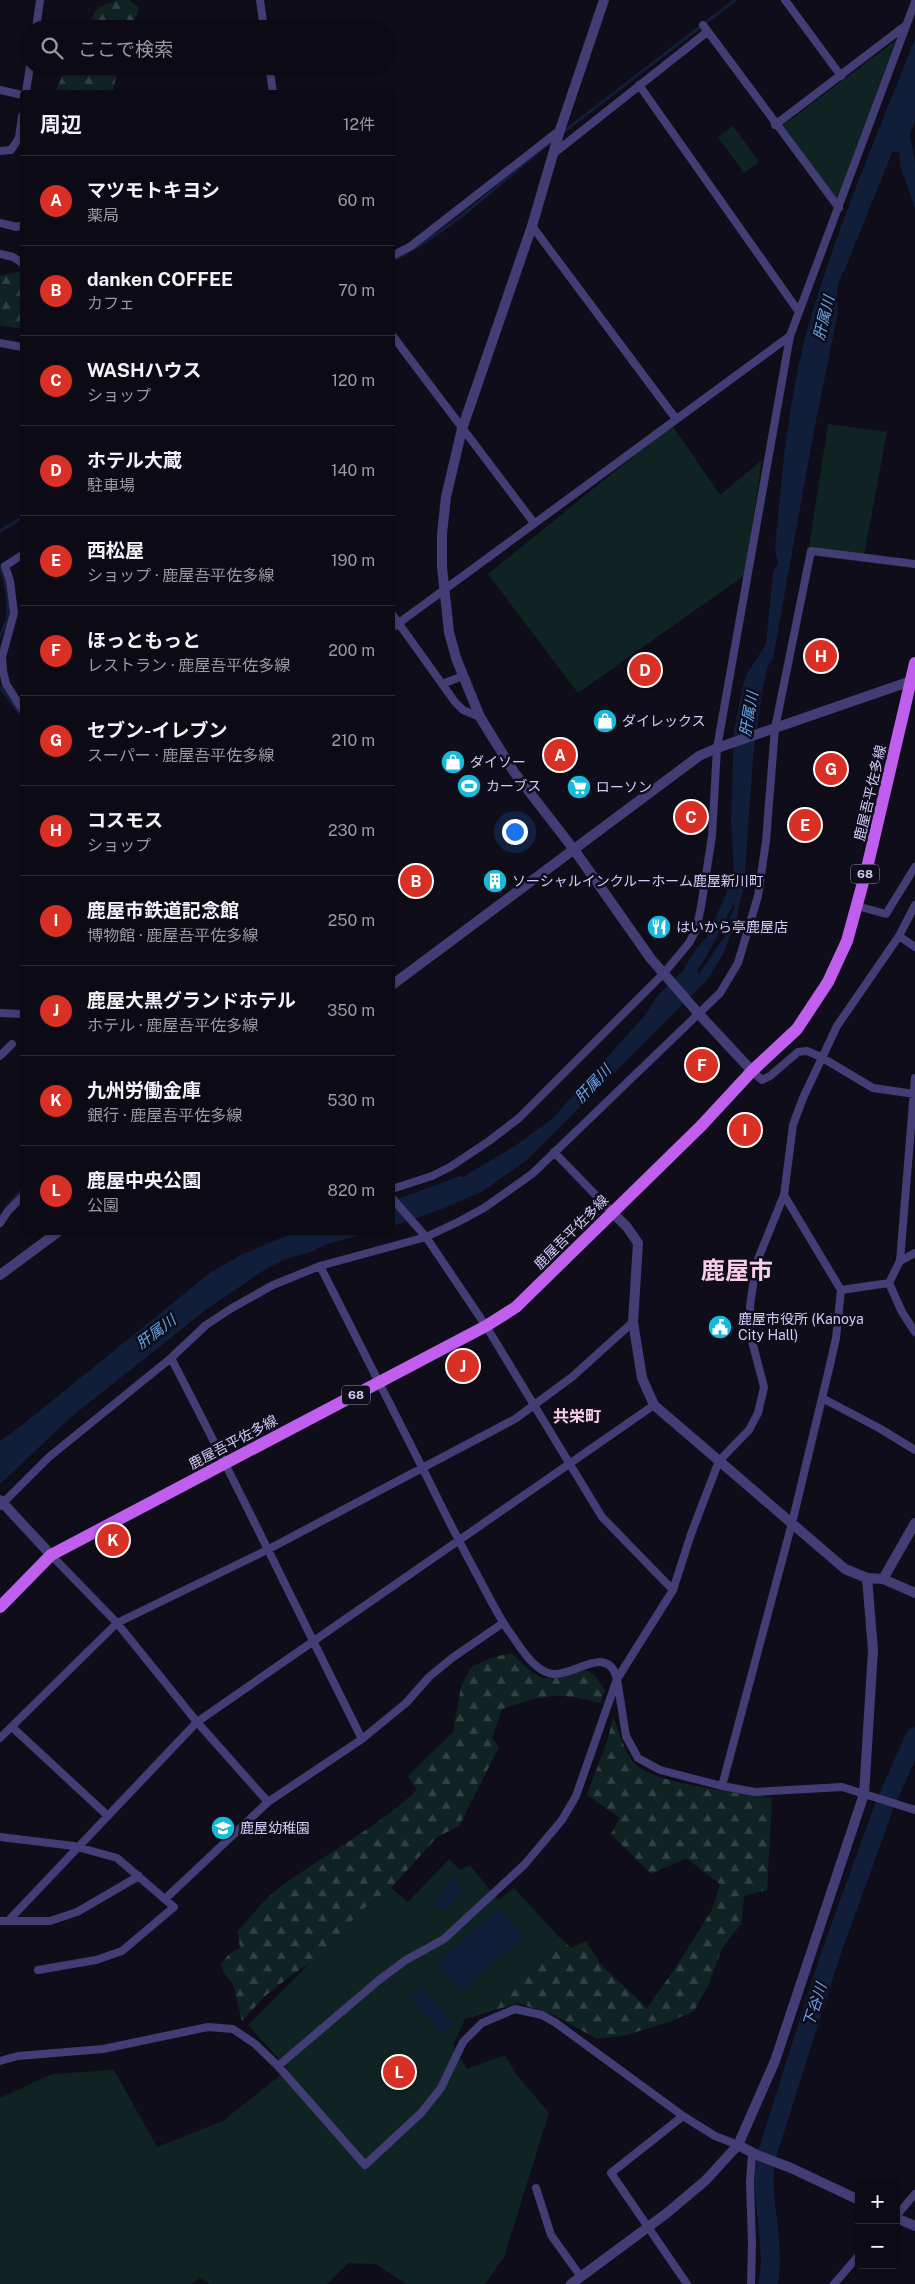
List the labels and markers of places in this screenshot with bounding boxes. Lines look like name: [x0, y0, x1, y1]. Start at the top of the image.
pin: H: [805, 637, 837, 675]
pin: D: [629, 651, 661, 689]
shop icon: ダイレックス: [592, 708, 618, 734]
place label: ダイレックス: [622, 713, 706, 729]
pin: A: [544, 736, 576, 774]
shop icon: ダイソー: [440, 749, 466, 775]
pin: G: [815, 750, 847, 788]
place label: ダイソー: [470, 754, 526, 770]
sports icon: カーブス: [456, 773, 482, 799]
supermarket icon: ローソン: [566, 774, 592, 800]
place label: カーブス: [486, 778, 541, 794]
place label: ローソン: [596, 779, 652, 795]
pin: C: [675, 798, 707, 836]
pin: E: [789, 806, 821, 844]
pin: B: [400, 862, 432, 900]
building icon: ソーシャルインクルーホーム鹿屋新川町: [482, 868, 508, 894]
place label: ソーシャルインクルーホーム鹿屋新川町: [512, 873, 763, 889]
restaurant icon: はいから亭鹿屋店: [646, 914, 672, 940]
place label: はいから亭鹿屋店: [676, 919, 788, 935]
pin: F: [686, 1046, 718, 1084]
pin: I: [729, 1111, 761, 1149]
place label: 鹿屋市役所 (Kanoya City Hall): [738, 1311, 864, 1343]
public building icon: 鹿屋市役所 (Kanoya City Hall): [707, 1314, 733, 1340]
pin: J: [447, 1347, 479, 1385]
pin: K: [97, 1521, 129, 1559]
school or university icon: 鹿屋幼稚園: [210, 1815, 236, 1841]
place label: 鹿屋幼稚園: [240, 1820, 310, 1836]
pin: L: [383, 2053, 415, 2091]

